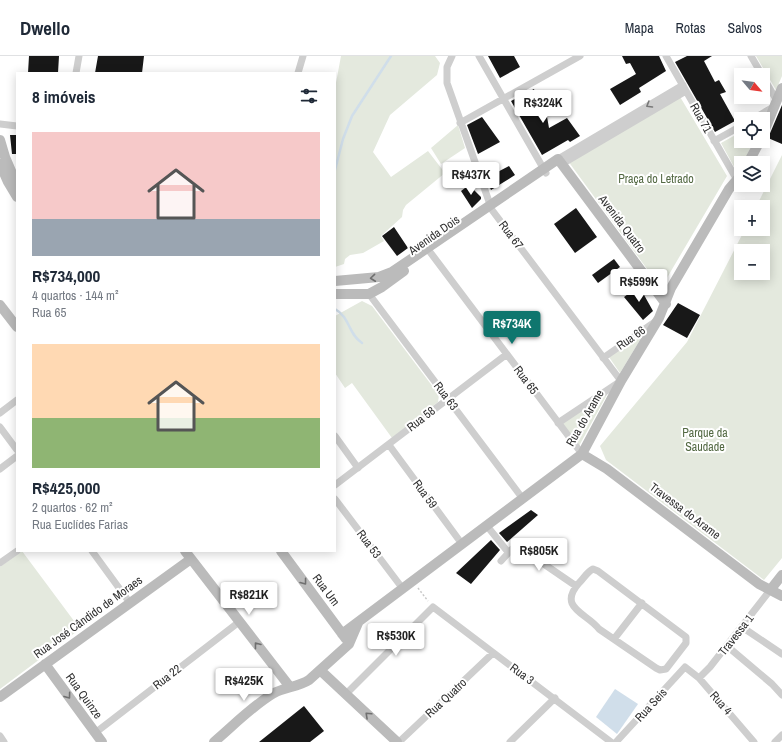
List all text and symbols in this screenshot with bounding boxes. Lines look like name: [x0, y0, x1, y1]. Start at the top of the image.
text: Dwello: [20, 15, 70, 41]
text: Mapa: [625, 19, 654, 37]
text: Rotas: [676, 19, 706, 37]
text: Salvos: [728, 19, 762, 37]
north arrow: [734, 68, 770, 104]
map controls: [734, 68, 770, 280]
text: 8 imóveis: [32, 85, 96, 108]
icon: filters: [298, 85, 320, 107]
pin: R$324K: [510, 90, 576, 124]
text: R$324K: [523, 94, 563, 111]
one-way arrow: [646, 100, 653, 107]
street label: Rua 71: [686, 100, 716, 136]
button: locate: [734, 112, 770, 148]
button: layers: [734, 156, 770, 192]
icon: home: [140, 158, 212, 230]
pin: R$437K: [438, 162, 504, 196]
text: R$437K: [451, 166, 491, 183]
park label: Praça do Letrado: [618, 171, 694, 187]
street label: Avenida Quatro: [594, 191, 649, 256]
button: +: [734, 200, 770, 236]
street label: Avenida Dois: [404, 212, 463, 259]
street label: Rua 67: [495, 218, 527, 253]
button: −: [734, 244, 770, 280]
text: R$734,000: [32, 264, 100, 287]
pin: R$599K: [606, 269, 672, 303]
one-way arrow: [370, 273, 376, 282]
text: R$599K: [619, 273, 659, 290]
text: 4 quartos · 144 m²: [32, 287, 119, 304]
text: Rua 65: [32, 304, 66, 321]
pin: R$734K: [479, 311, 545, 345]
text: R$734K: [492, 315, 532, 332]
street label: Rua 66: [613, 322, 649, 354]
street label: Rua 65: [510, 363, 542, 398]
icon: home: [140, 370, 212, 442]
street label: Rua 63: [430, 379, 462, 413]
street label: Rua do Arame: [562, 387, 608, 449]
street label: Rua 58: [404, 403, 438, 435]
park label: Parque da Saudade: [682, 425, 728, 455]
text: R$425,000: [32, 476, 100, 499]
street label: Rua 59: [409, 476, 441, 512]
street label: Travessa do Arame: [646, 479, 724, 543]
text: 2 quartos · 62 m²: [32, 499, 113, 516]
text: Rua Euclídes Farias: [32, 516, 128, 533]
street label: Rua 53: [353, 527, 385, 561]
pin: R$805K: [506, 538, 572, 572]
text: R$805K: [519, 542, 559, 559]
street label: Rua Um: [309, 571, 343, 609]
street label: Rua José Cândido de Moraes: [30, 572, 146, 662]
one-way arrow: [299, 578, 306, 585]
pin: R$821K: [216, 582, 282, 616]
text: R$821K: [229, 586, 269, 603]
street label: Travessa 1: [715, 611, 758, 659]
pin: R$530K: [363, 623, 429, 657]
text: R$530K: [376, 627, 416, 644]
one-way arrow: [255, 642, 262, 649]
street label: Rua 3: [507, 660, 537, 688]
street label: Rua 22: [150, 661, 184, 693]
pin: R$425K: [211, 668, 277, 702]
street label: Rua Quinze: [62, 670, 106, 722]
text: R$425K: [224, 672, 264, 689]
street label: Rua Quatro: [422, 675, 470, 721]
street label: Rua Seis: [631, 685, 671, 725]
street label: Rua 4: [706, 688, 736, 719]
one-way arrow: [63, 691, 70, 698]
one-way arrow: [365, 712, 373, 720]

